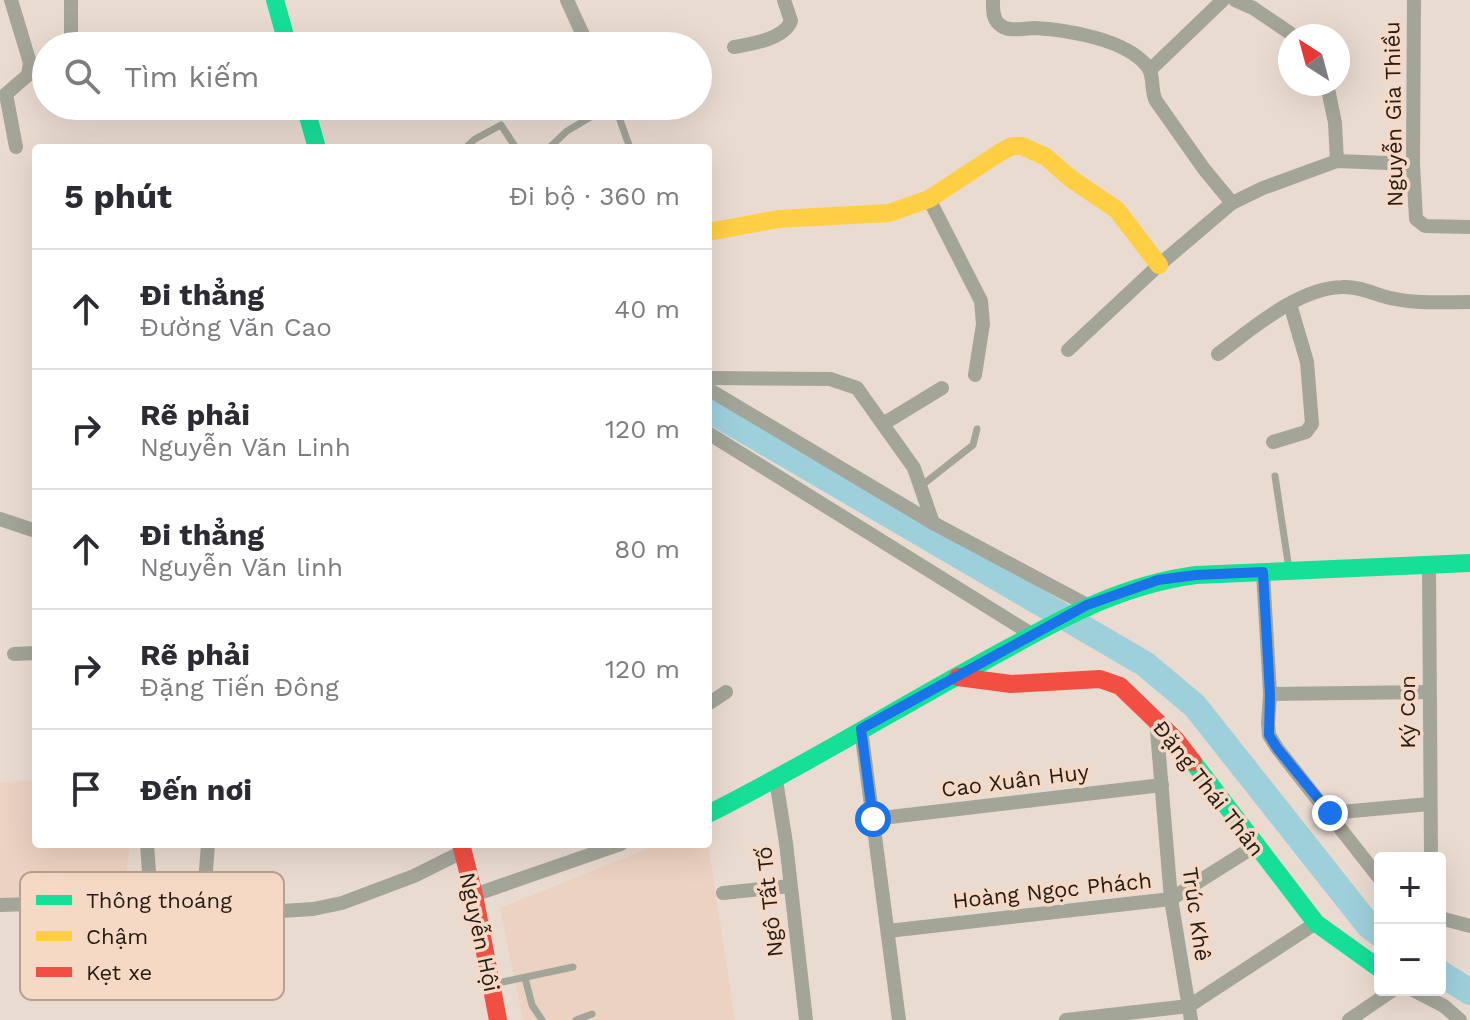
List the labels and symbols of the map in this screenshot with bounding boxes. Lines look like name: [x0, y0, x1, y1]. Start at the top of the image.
street label: Nguyễn Gia Thiều: [1379, 21, 1408, 207]
north arrow: [1278, 24, 1350, 96]
street label: Ký Con: [1395, 675, 1420, 749]
street label: Đặng Thái Thân: [1148, 716, 1269, 861]
street label: Cao Xuân Huy: [940, 759, 1091, 802]
route end: [1312, 795, 1348, 831]
route start: [855, 801, 891, 837]
street label: Ngô Tất Tố: [751, 845, 788, 958]
street label: Trúc Khê: [1178, 865, 1215, 963]
street label: Hoàng Ngọc Phách: [951, 868, 1153, 913]
street label: Nguyễn Hội: [455, 870, 504, 994]
legend: [20, 872, 284, 1000]
text: Thông thoáng: [86, 888, 232, 913]
text: Chậm: [86, 924, 148, 949]
text: Kẹt xe: [86, 960, 152, 985]

